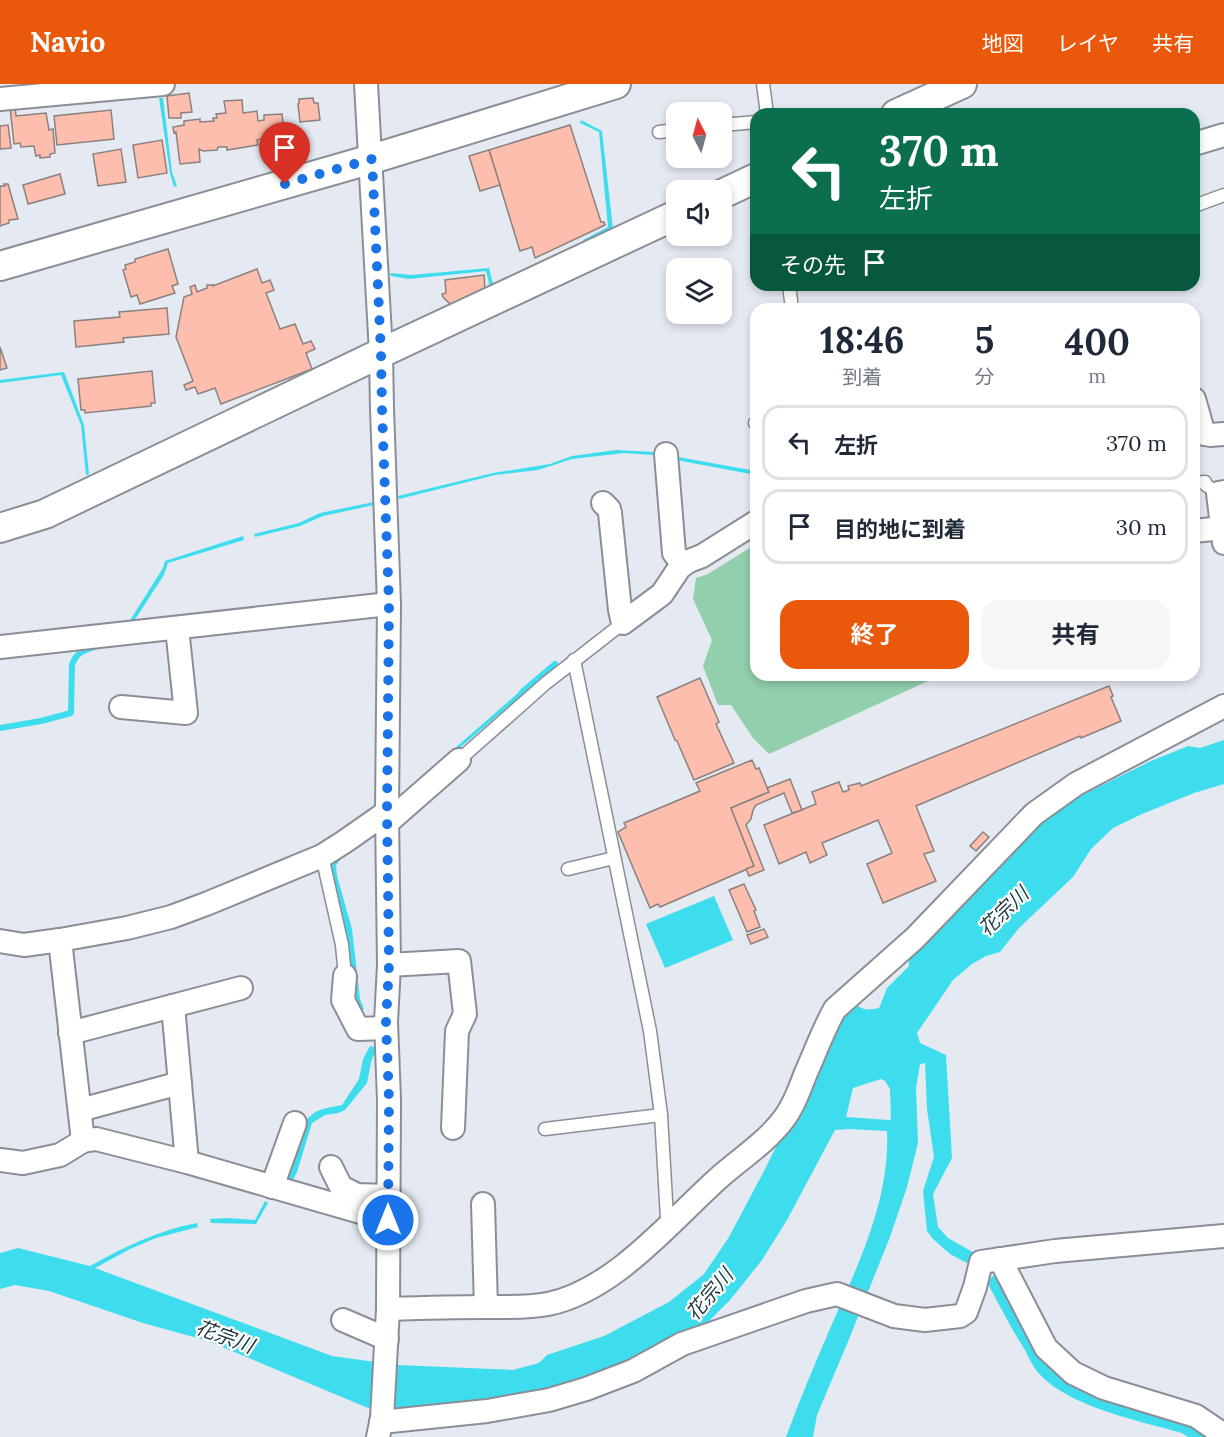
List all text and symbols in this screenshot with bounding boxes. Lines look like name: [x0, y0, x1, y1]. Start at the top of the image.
text: Navio: [30, 24, 105, 60]
text: 地図: [982, 30, 1024, 57]
text: レイヤ: [1057, 30, 1119, 57]
text: 共有: [1152, 30, 1194, 57]
north arrow: [666, 102, 732, 168]
map controls: [666, 102, 732, 324]
pin: [259, 122, 310, 184]
text: 370 m: [879, 124, 999, 178]
icon: arrive: [268, 131, 301, 164]
icon: left: [780, 132, 858, 210]
button: sound: [666, 180, 732, 246]
text: 左折: [879, 181, 933, 215]
icon: arrive: [858, 246, 891, 279]
text: その先: [780, 251, 846, 279]
button: layers: [666, 258, 732, 324]
text: 18:46: [820, 317, 905, 363]
text: 5: [975, 317, 994, 363]
text: 400: [1065, 319, 1130, 365]
text: m: [1088, 363, 1106, 388]
text: 到着: [842, 364, 882, 389]
text: 分: [975, 364, 995, 389]
icon: left: [783, 426, 816, 459]
text: 370 m: [1106, 429, 1167, 457]
text: 左折: [834, 431, 878, 459]
icon: arrive: [783, 510, 816, 543]
text: 30 m: [1116, 513, 1167, 541]
text: 目的地に到着: [834, 515, 966, 543]
button: 終了: [780, 600, 969, 669]
button: 共有: [981, 600, 1170, 669]
water label: 花宗川: [973, 880, 1035, 941]
position arrow: [356, 1188, 420, 1252]
water label: 花宗川: [680, 1261, 739, 1325]
water label: 花宗川: [193, 1314, 259, 1359]

